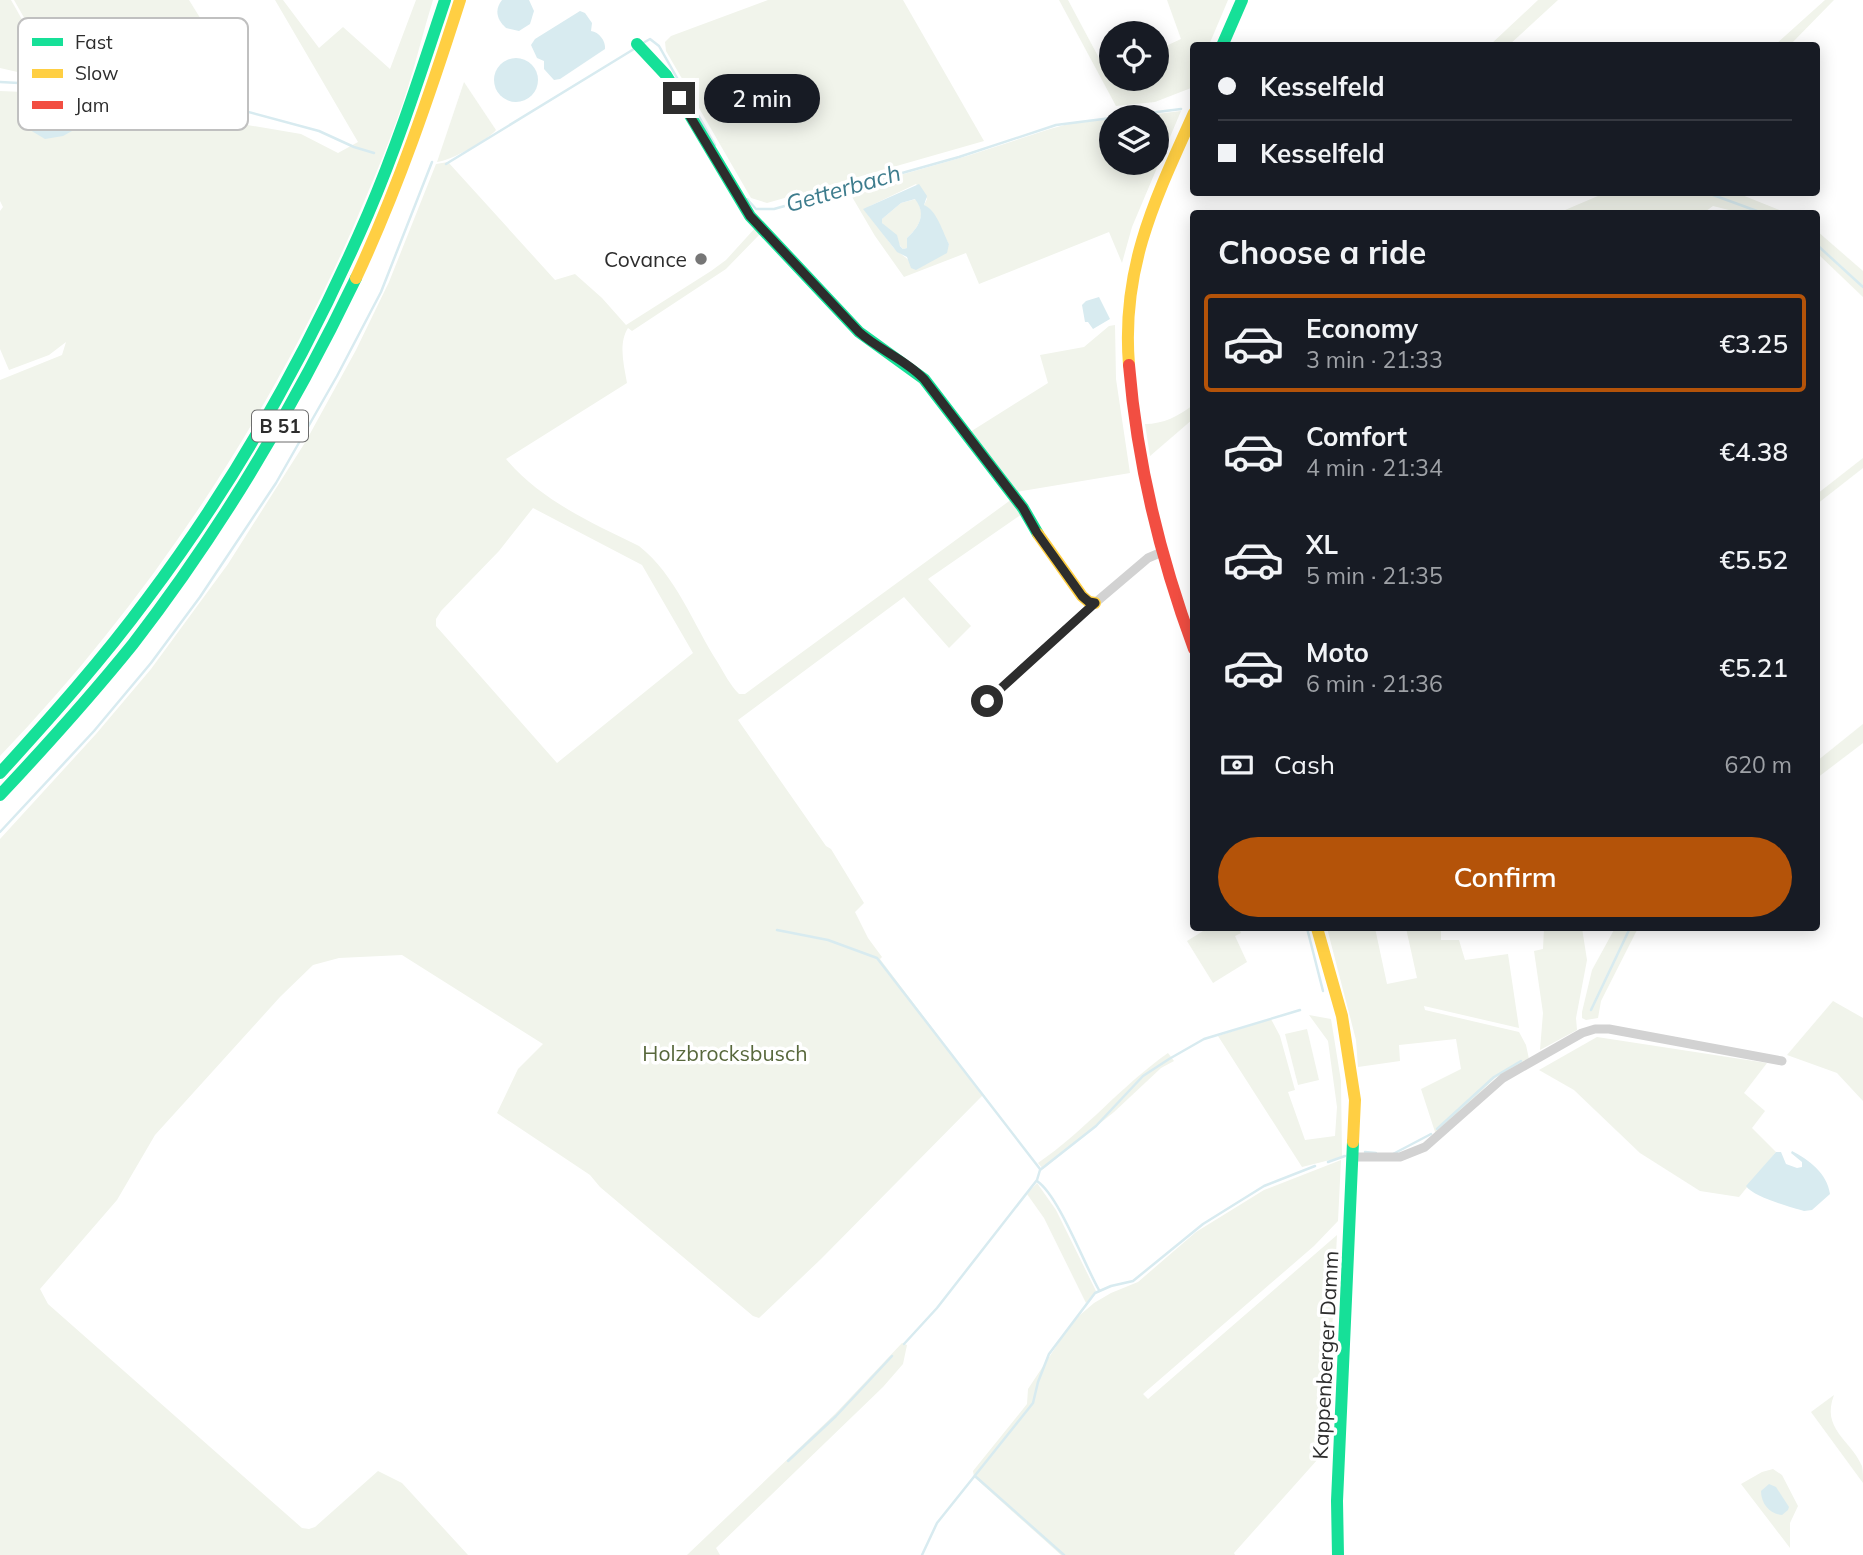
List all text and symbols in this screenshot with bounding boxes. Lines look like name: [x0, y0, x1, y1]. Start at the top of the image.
legend: [18, 18, 248, 130]
map controls: [1099, 21, 1169, 175]
button: locate: [1099, 21, 1169, 91]
text: Fast: [75, 30, 113, 54]
text: Slow: [75, 61, 119, 85]
text: Kesselfeld: [1260, 70, 1385, 103]
callout: 2 min: [704, 74, 819, 122]
route end: [663, 82, 695, 114]
text: 2 min: [732, 84, 792, 113]
text: Jam: [75, 93, 109, 117]
button: layers: [1099, 105, 1169, 175]
text: Kesselfeld: [1260, 137, 1385, 170]
water label: Getterbach: [782, 158, 904, 218]
text: Choose a ride: [1218, 232, 1426, 272]
place label: Covance: [604, 246, 687, 272]
marker: Covance: [693, 251, 709, 267]
icon: car: [1222, 312, 1285, 375]
text: Economy: [1306, 312, 1418, 345]
text: €3.25: [1719, 327, 1788, 360]
text: 3 min · 21:33: [1306, 345, 1443, 374]
road number: B 51: [252, 410, 308, 442]
icon: car: [1222, 420, 1285, 483]
text: Comfort: [1306, 420, 1407, 453]
text: €4.38: [1719, 435, 1788, 468]
text: 4 min · 21:34: [1306, 453, 1443, 482]
icon: car: [1222, 528, 1285, 591]
text: XL: [1306, 528, 1338, 561]
text: €5.52: [1719, 543, 1788, 576]
text: 5 min · 21:35: [1306, 561, 1443, 590]
icon: car: [1222, 636, 1285, 699]
text: Moto: [1306, 636, 1369, 669]
text: €5.21: [1719, 651, 1788, 684]
text: 6 min · 21:36: [1306, 669, 1443, 698]
route start: [971, 685, 1003, 717]
icon: cash: [1218, 746, 1256, 784]
text: Cash: [1274, 748, 1335, 781]
text: 620 m: [1724, 750, 1792, 779]
button: Confirm: [1218, 837, 1792, 917]
park label: Holzbrocksbusch: [642, 1040, 808, 1066]
street label: Kappenberger Damm: [1307, 1250, 1343, 1460]

